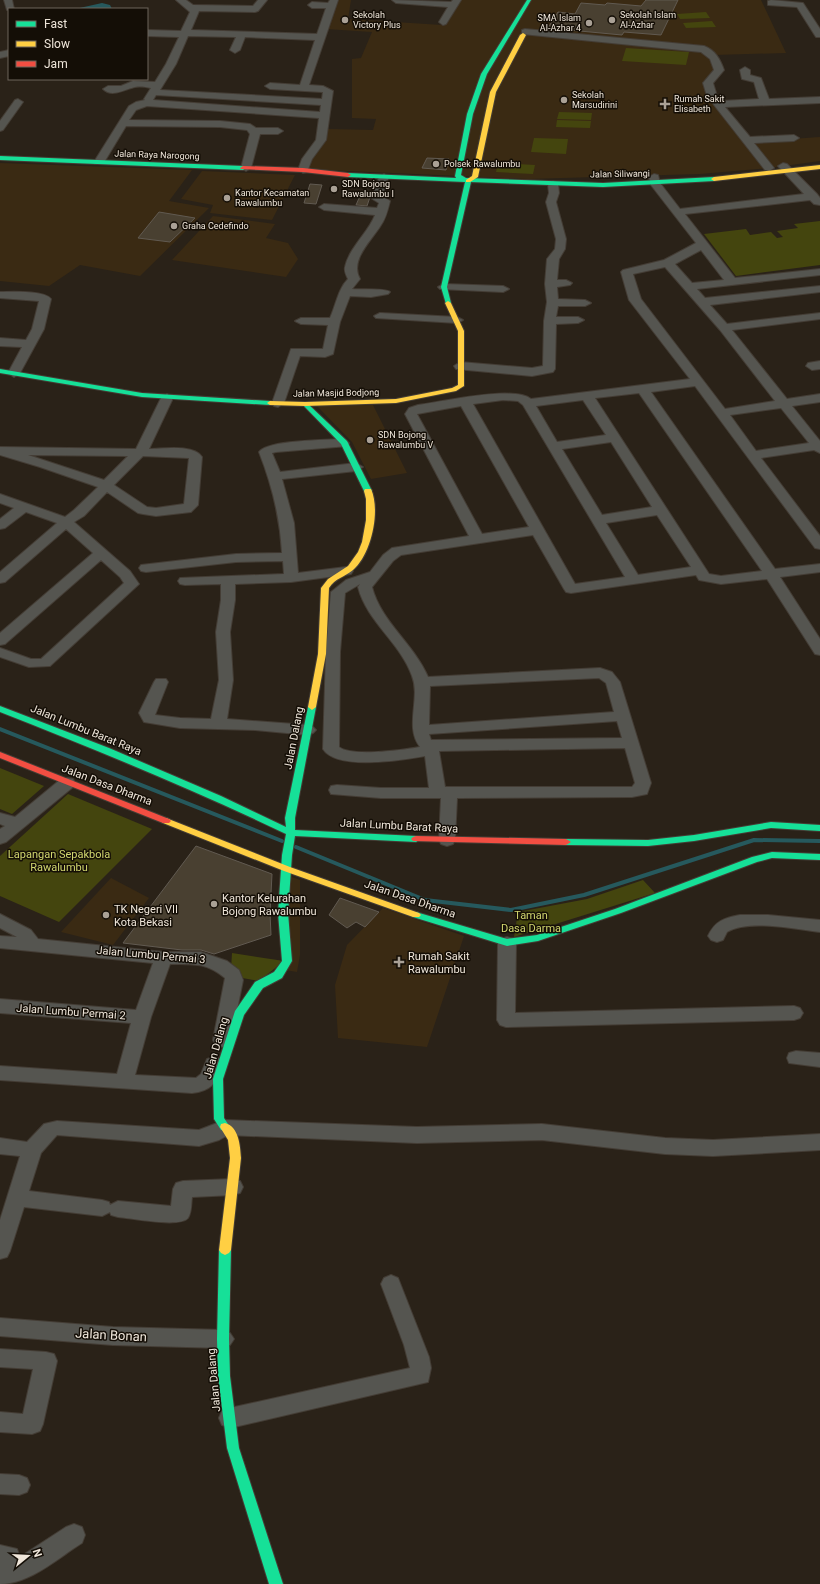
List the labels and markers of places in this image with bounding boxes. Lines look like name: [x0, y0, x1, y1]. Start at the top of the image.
place label: Sekolah Victory Plus: [353, 10, 401, 30]
place label: Sekolah Islam Al-Azhar: [620, 10, 676, 30]
place label: SMA Islam Al-Azhar 4: [538, 13, 581, 33]
marker: Sekolah Victory Plus: [340, 15, 350, 25]
marker: Sekolah Islam Al-Azhar: [607, 15, 617, 25]
marker: SMA Islam Al-Azhar 4: [584, 18, 594, 28]
place label: Sekolah Marsudirini: [572, 90, 617, 110]
place label: Rumah Sakit Elisabeth: [674, 94, 724, 114]
marker: Sekolah Marsudirini: [559, 95, 569, 105]
marker: Rumah Sakit Elisabeth: [659, 98, 671, 110]
marker: Polsek Rawalumbu: [431, 159, 441, 169]
place label: Polsek Rawalumbu: [444, 159, 520, 169]
place label: SDN Bojong Rawalumbu I: [342, 179, 394, 199]
marker: SDN Bojong Rawalumbu I: [329, 184, 339, 194]
place label: Kantor Kecamatan Rawalumbu: [235, 188, 309, 208]
marker: Kantor Kecamatan Rawalumbu: [222, 193, 232, 203]
marker: Graha Cedefindo: [169, 221, 179, 231]
place label: Graha Cedefindo: [182, 221, 249, 231]
place label: SDN Bojong Rawalumbu V: [378, 430, 433, 450]
marker: SDN Bojong Rawalumbu V: [365, 435, 375, 445]
place label: Kantor Kelurahan Bojong Rawalumbu: [222, 892, 317, 918]
marker: Kantor Kelurahan Bojong Rawalumbu: [209, 899, 219, 909]
place label: TK Negeri VII Kota Bekasi: [114, 903, 178, 929]
marker: TK Negeri VII Kota Bekasi: [101, 910, 111, 920]
place label: Rumah Sakit Rawalumbu: [408, 950, 470, 976]
marker: Rumah Sakit Rawalumbu: [393, 956, 405, 968]

